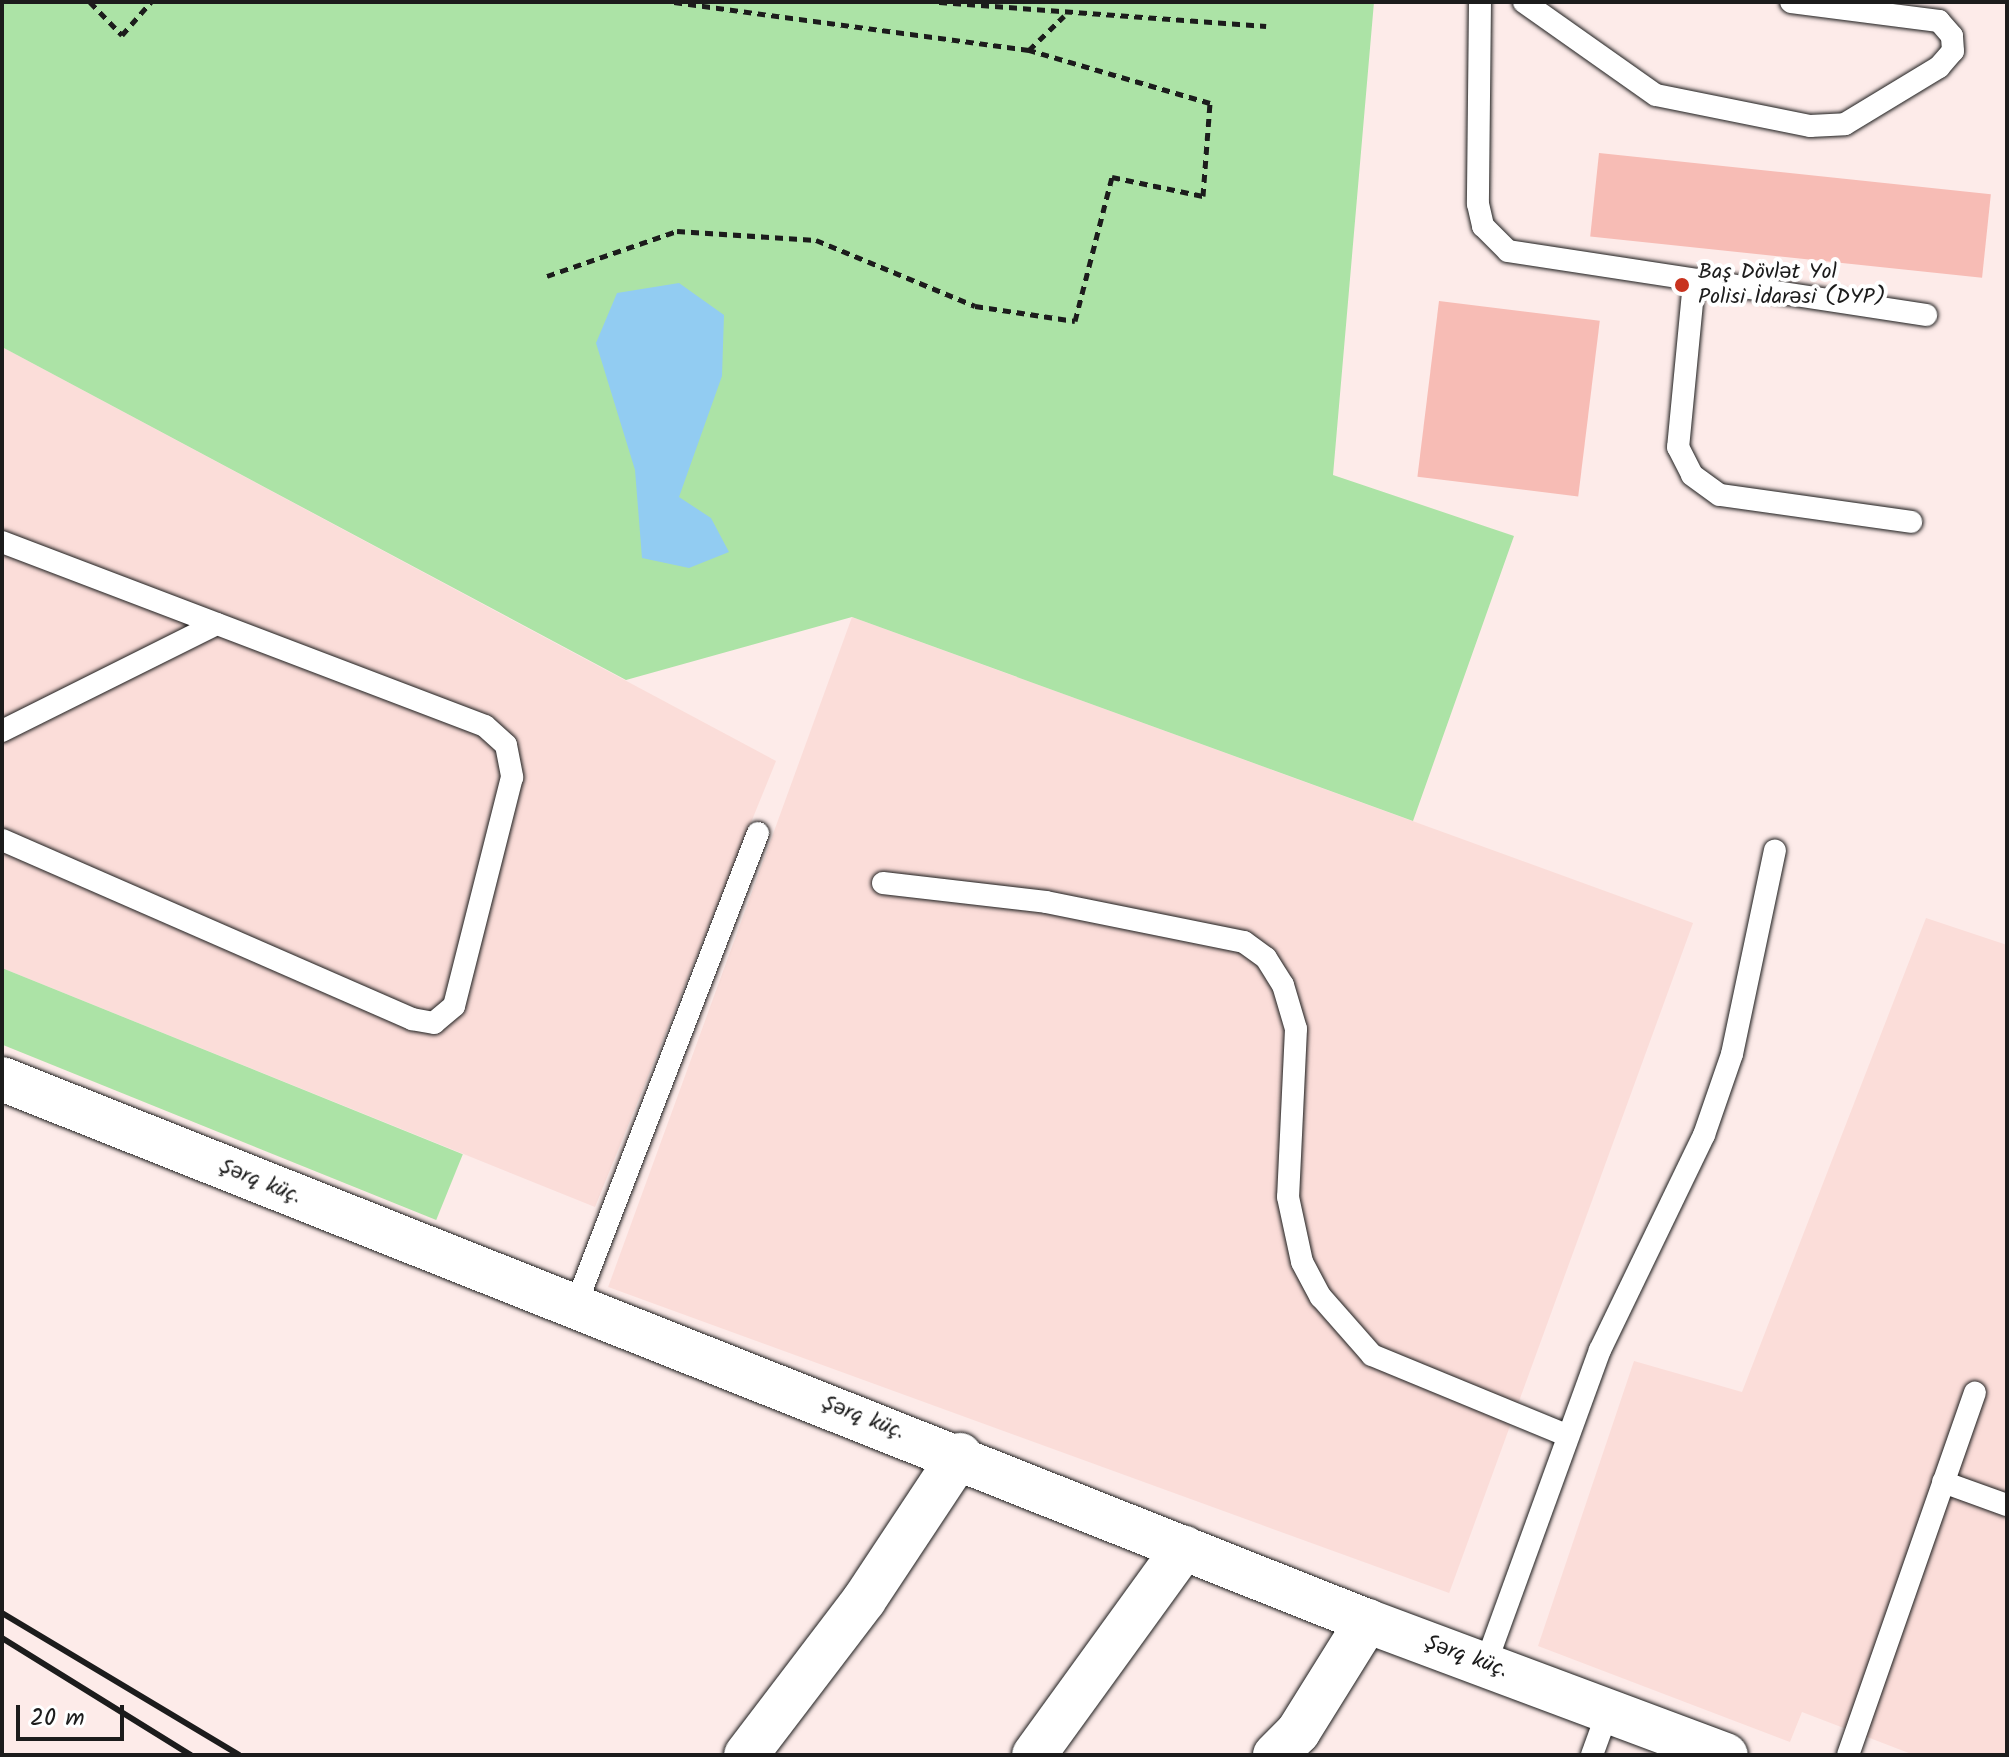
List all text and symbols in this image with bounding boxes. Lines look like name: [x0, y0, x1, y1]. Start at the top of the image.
place label: Baş Dövlət Yol Polisi İdarəsi (DYP): [1698, 259, 1886, 310]
marker: Baş Dövlət Yol Polisi İdarəsi (DYP): [1673, 276, 1691, 294]
street label: Şərq küç.: [215, 1154, 305, 1210]
street label: Şərq küç.: [818, 1390, 908, 1446]
street label: Şərq küç.: [1421, 1630, 1511, 1684]
scale bar: [20, 1689, 128, 1739]
text: 20 m: [30, 1699, 85, 1738]

